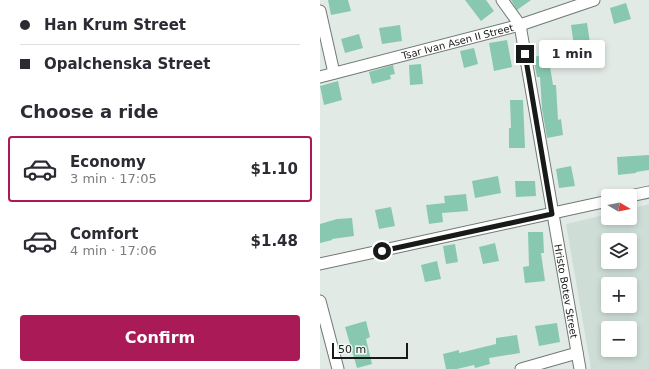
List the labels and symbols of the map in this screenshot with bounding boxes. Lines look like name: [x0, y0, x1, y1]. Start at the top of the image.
street label: Tsar Ivan Asen II Street: [399, 21, 515, 61]
callout: 1 min: [539, 40, 605, 68]
route end: [516, 45, 534, 63]
north arrow: [601, 189, 637, 225]
route start: [373, 242, 391, 260]
street label: Hristo Botev Street: [553, 243, 580, 339]
scale bar: [332, 341, 408, 360]

